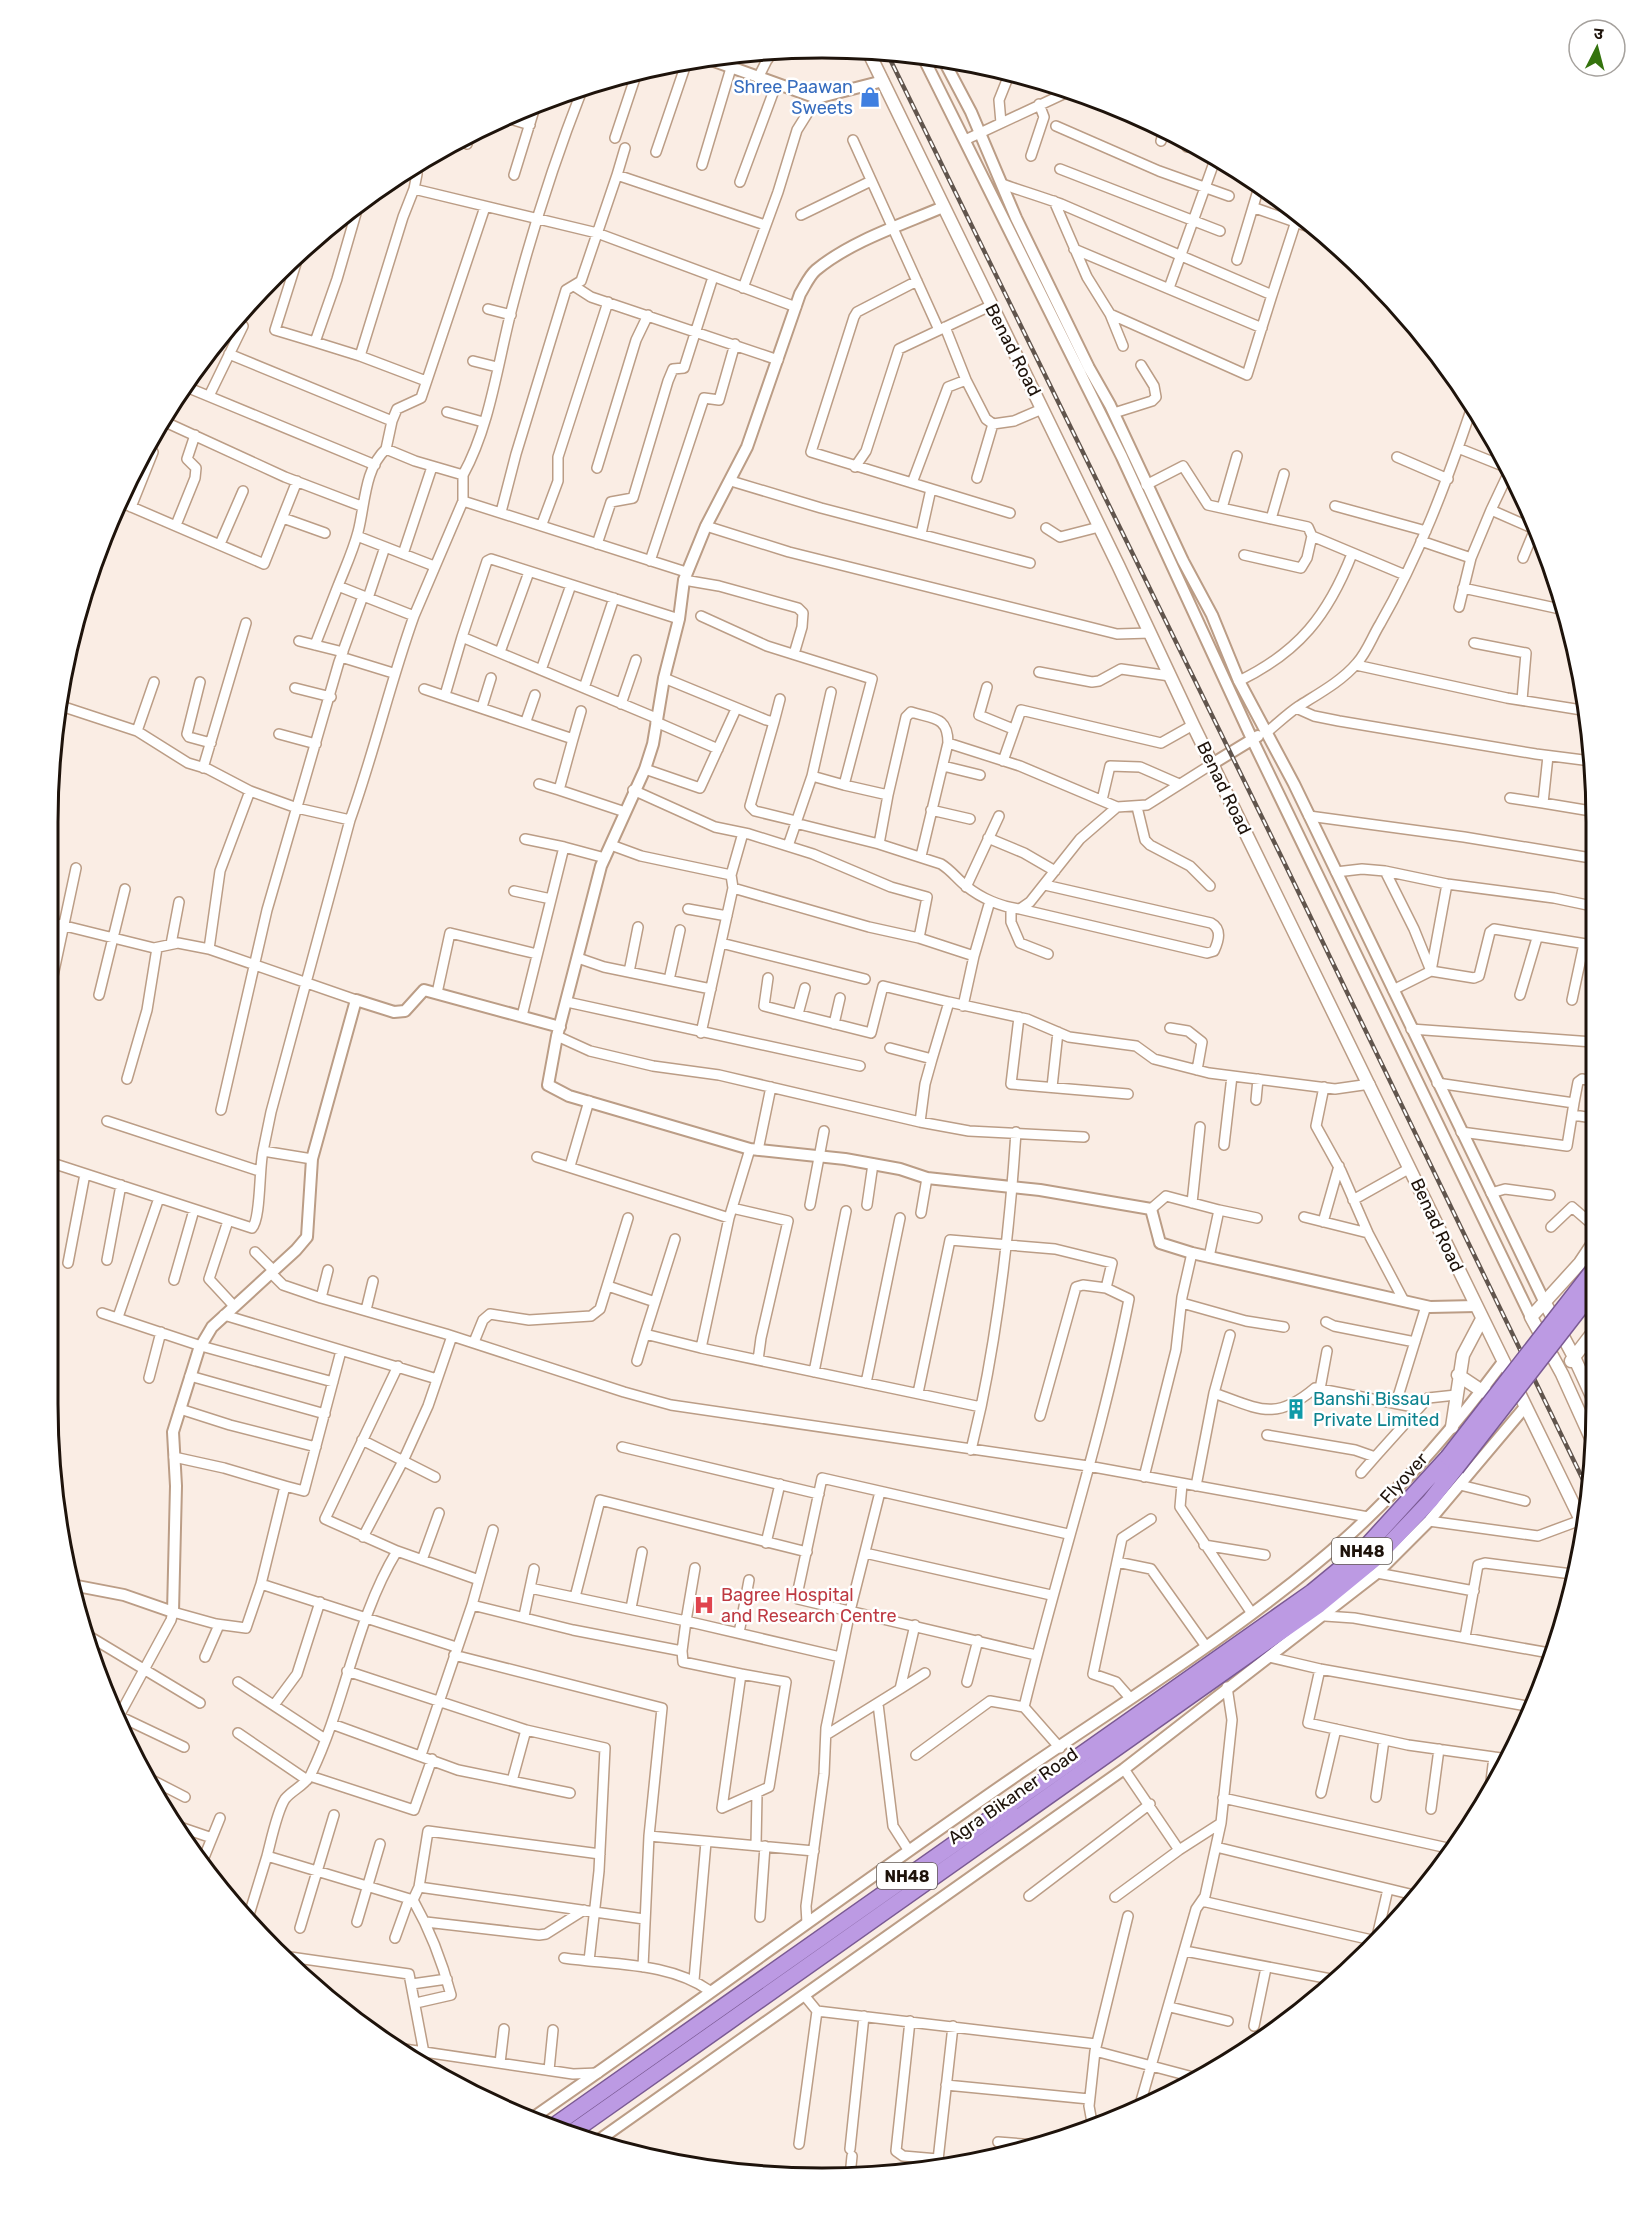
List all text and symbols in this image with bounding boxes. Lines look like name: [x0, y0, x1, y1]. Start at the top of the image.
north arrow: [1567, 18, 1627, 78]
text: उ: [1593, 24, 1605, 44]
place label: Shree Paawan Sweets: [733, 76, 853, 119]
shop icon: Shree Paawan Sweets: [858, 85, 882, 109]
street label: Benad Road: [980, 300, 1046, 400]
street label: Benad Road: [1192, 738, 1256, 838]
street label: Benad Road: [1406, 1175, 1468, 1275]
place label: Banshi Bissau Private Limited: [1313, 1388, 1439, 1431]
building icon: Banshi Bissau Private Limited: [1284, 1397, 1308, 1421]
street label: Flyover: [1375, 1448, 1433, 1508]
road number: NH48: [1332, 1538, 1392, 1564]
place label: Bagree Hospital and Research Centre: [721, 1584, 897, 1627]
hospital icon: Bagree Hospital and Research Centre: [692, 1593, 716, 1617]
street label: Agra Bikaner Road: [944, 1743, 1082, 1849]
road number: NH48: [877, 1863, 937, 1889]

